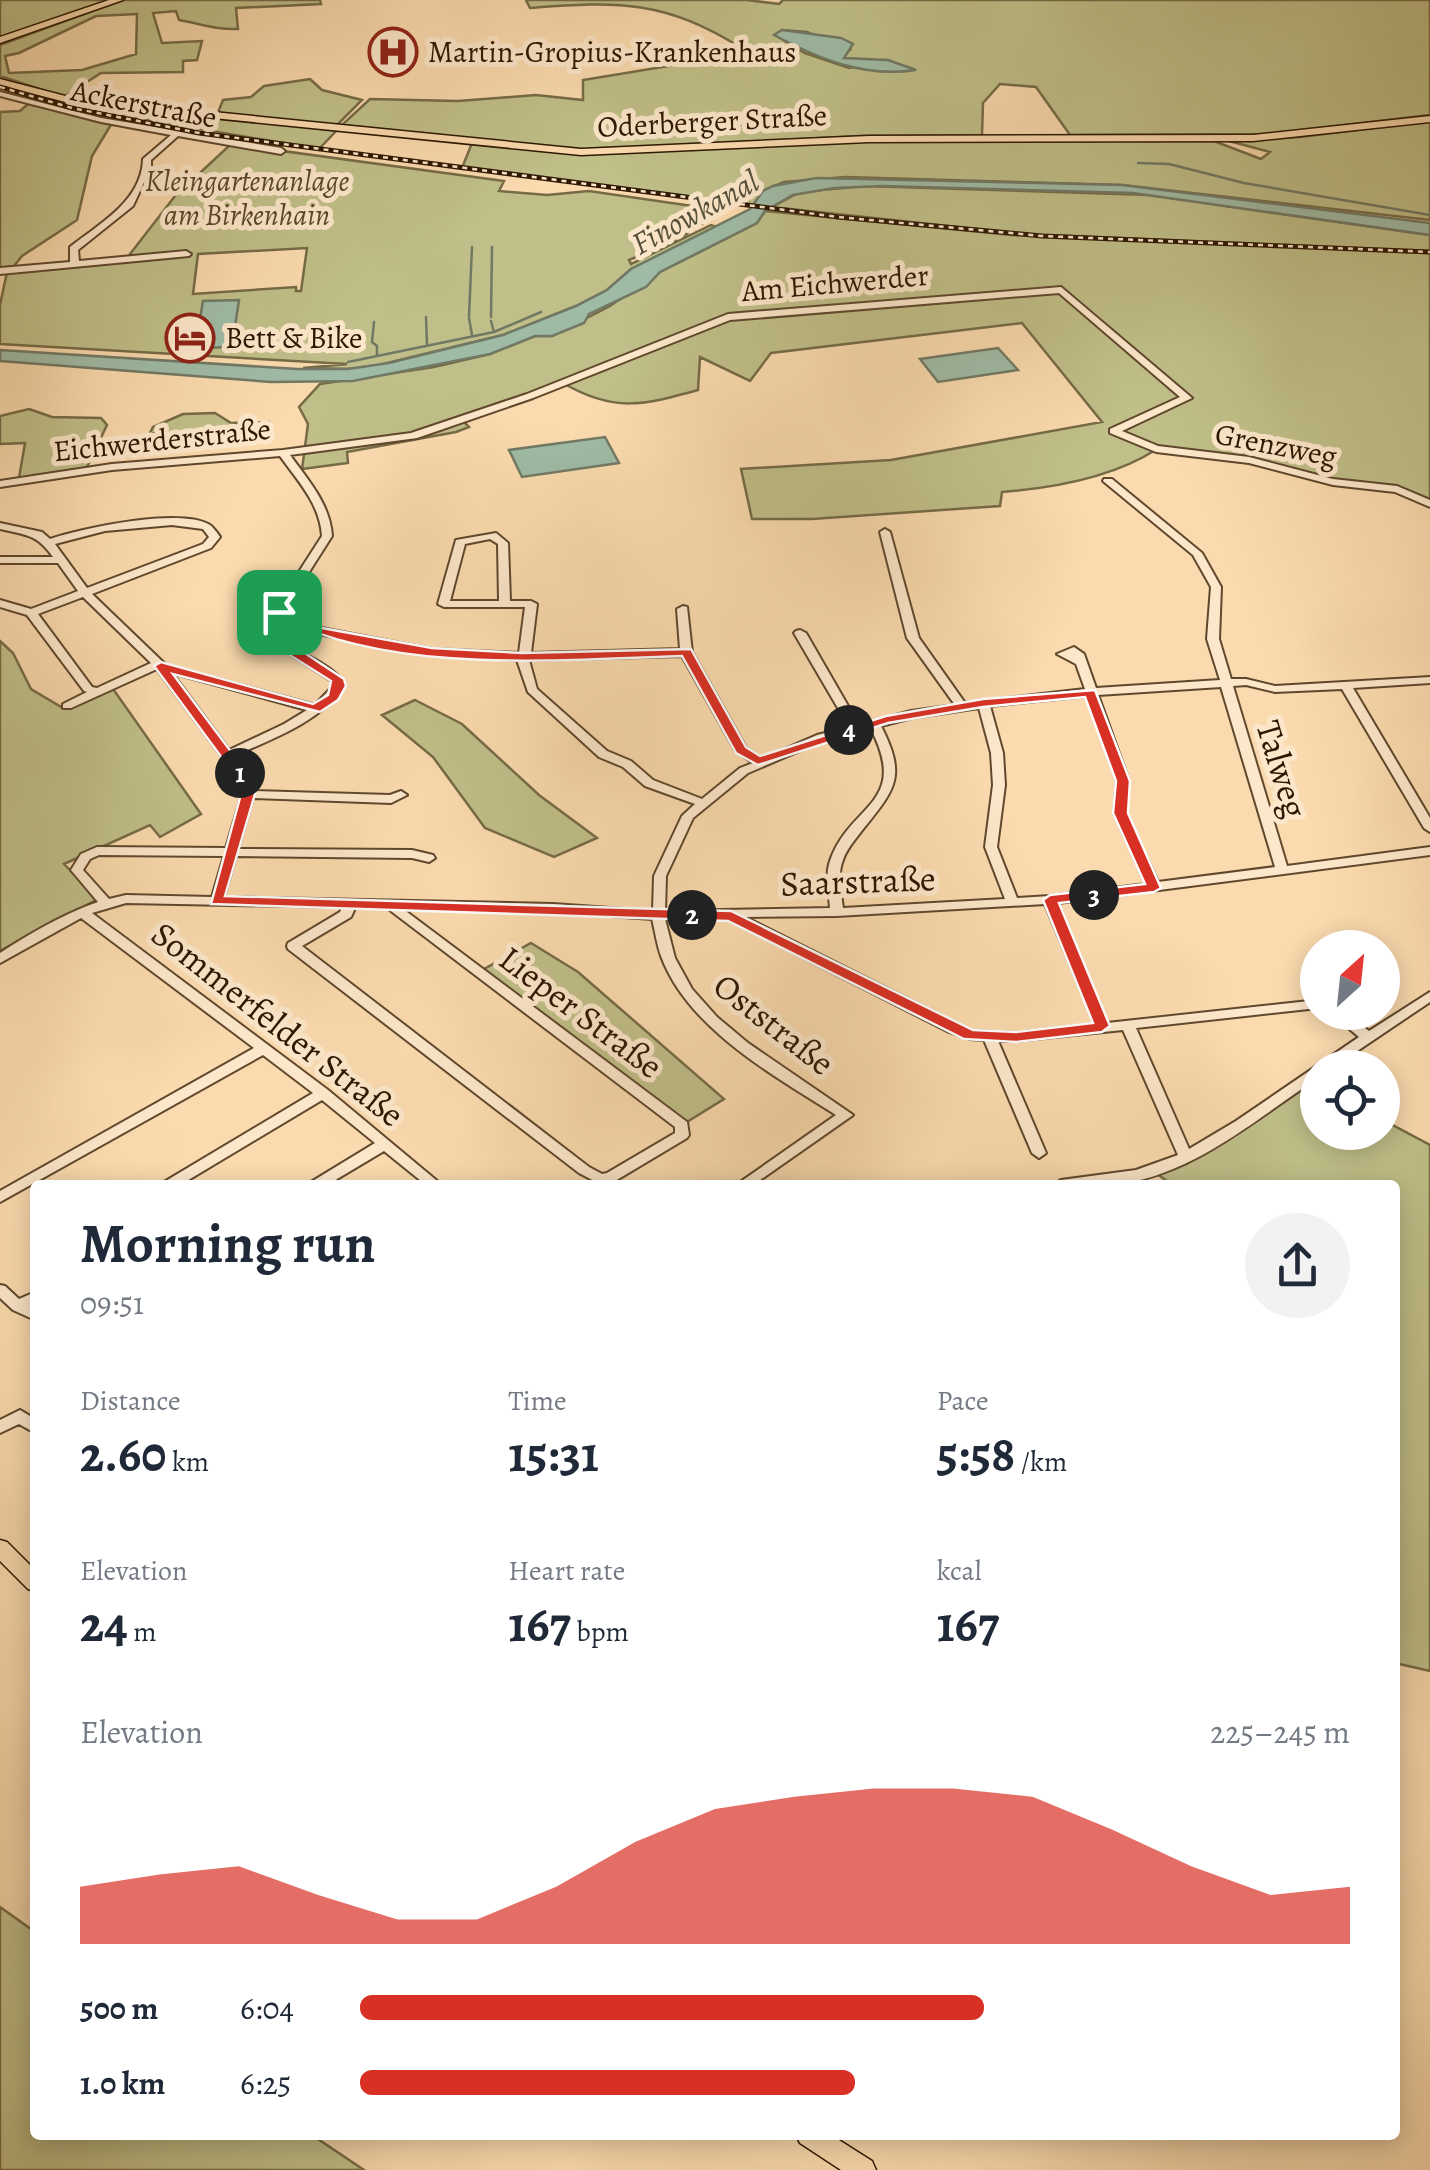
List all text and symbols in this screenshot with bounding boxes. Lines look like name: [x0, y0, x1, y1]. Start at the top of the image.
hospital icon: Martin-Gropius-Krankenhaus: [367, 26, 419, 78]
place label: Martin-Gropius-Krankenhaus: [428, 32, 796, 72]
street label: Ackerstraße: [67, 70, 220, 138]
street label: Oderberger Straße: [596, 95, 828, 147]
water label: Finowkanal: [623, 159, 767, 265]
park label: Kleingartenanlage am Birkenhain: [145, 161, 350, 235]
street label: Am Eichwerder: [739, 255, 930, 311]
hotel icon: Bett & Bike: [164, 312, 216, 364]
place label: Bett & Bike: [225, 318, 363, 358]
street label: Eichwerderstraße: [51, 409, 273, 471]
street label: Grenzweg: [1212, 414, 1340, 476]
pin: [237, 570, 322, 655]
icon: arrive: [252, 585, 307, 640]
pin: 4: [824, 705, 874, 755]
text: 4: [842, 711, 856, 749]
street label: Talweg: [1245, 715, 1320, 824]
pin: 1: [215, 748, 265, 798]
text: 1: [235, 754, 245, 792]
street label: Saarstraße: [780, 854, 936, 908]
pin: 3: [1069, 870, 1119, 920]
text: 3: [1088, 876, 1100, 914]
pin: 2: [667, 890, 717, 940]
text: 2: [685, 896, 699, 934]
street label: Sommerfelder Straße: [142, 910, 414, 1138]
north arrow: [1300, 930, 1400, 1030]
map controls: [1300, 930, 1400, 1150]
street label: Lieper Straße: [489, 935, 673, 1089]
street label: Oststraße: [704, 962, 844, 1086]
button: locate: [1300, 1050, 1400, 1150]
text: Morning run: [80, 1206, 375, 1281]
button: share: [1245, 1213, 1350, 1318]
text: 09:51: [80, 1281, 144, 1325]
text: Distance: [80, 1382, 180, 1420]
text: Time: [508, 1382, 567, 1420]
text: Pace: [937, 1382, 989, 1420]
text: 2.60: [80, 1420, 166, 1488]
text: 15:31: [508, 1420, 599, 1488]
text: 5:58: [937, 1420, 1015, 1488]
text: km: [166, 1443, 209, 1481]
text: /km: [1015, 1443, 1067, 1481]
text: Elevation: [80, 1552, 187, 1590]
text: Heart rate: [508, 1552, 625, 1590]
text: kcal: [937, 1552, 982, 1590]
text: 24: [80, 1590, 128, 1658]
text: 167: [508, 1590, 571, 1658]
text: 167: [937, 1590, 999, 1658]
text: m: [128, 1613, 157, 1651]
text: bpm: [571, 1613, 629, 1651]
text: Elevation: [80, 1710, 203, 1754]
text: 225–245 m: [1210, 1710, 1350, 1754]
text: 500 m: [80, 1986, 158, 2030]
text: 6:04: [240, 1986, 294, 2030]
text: 1.0 km: [80, 2061, 165, 2105]
text: 6:25: [240, 2061, 291, 2105]

